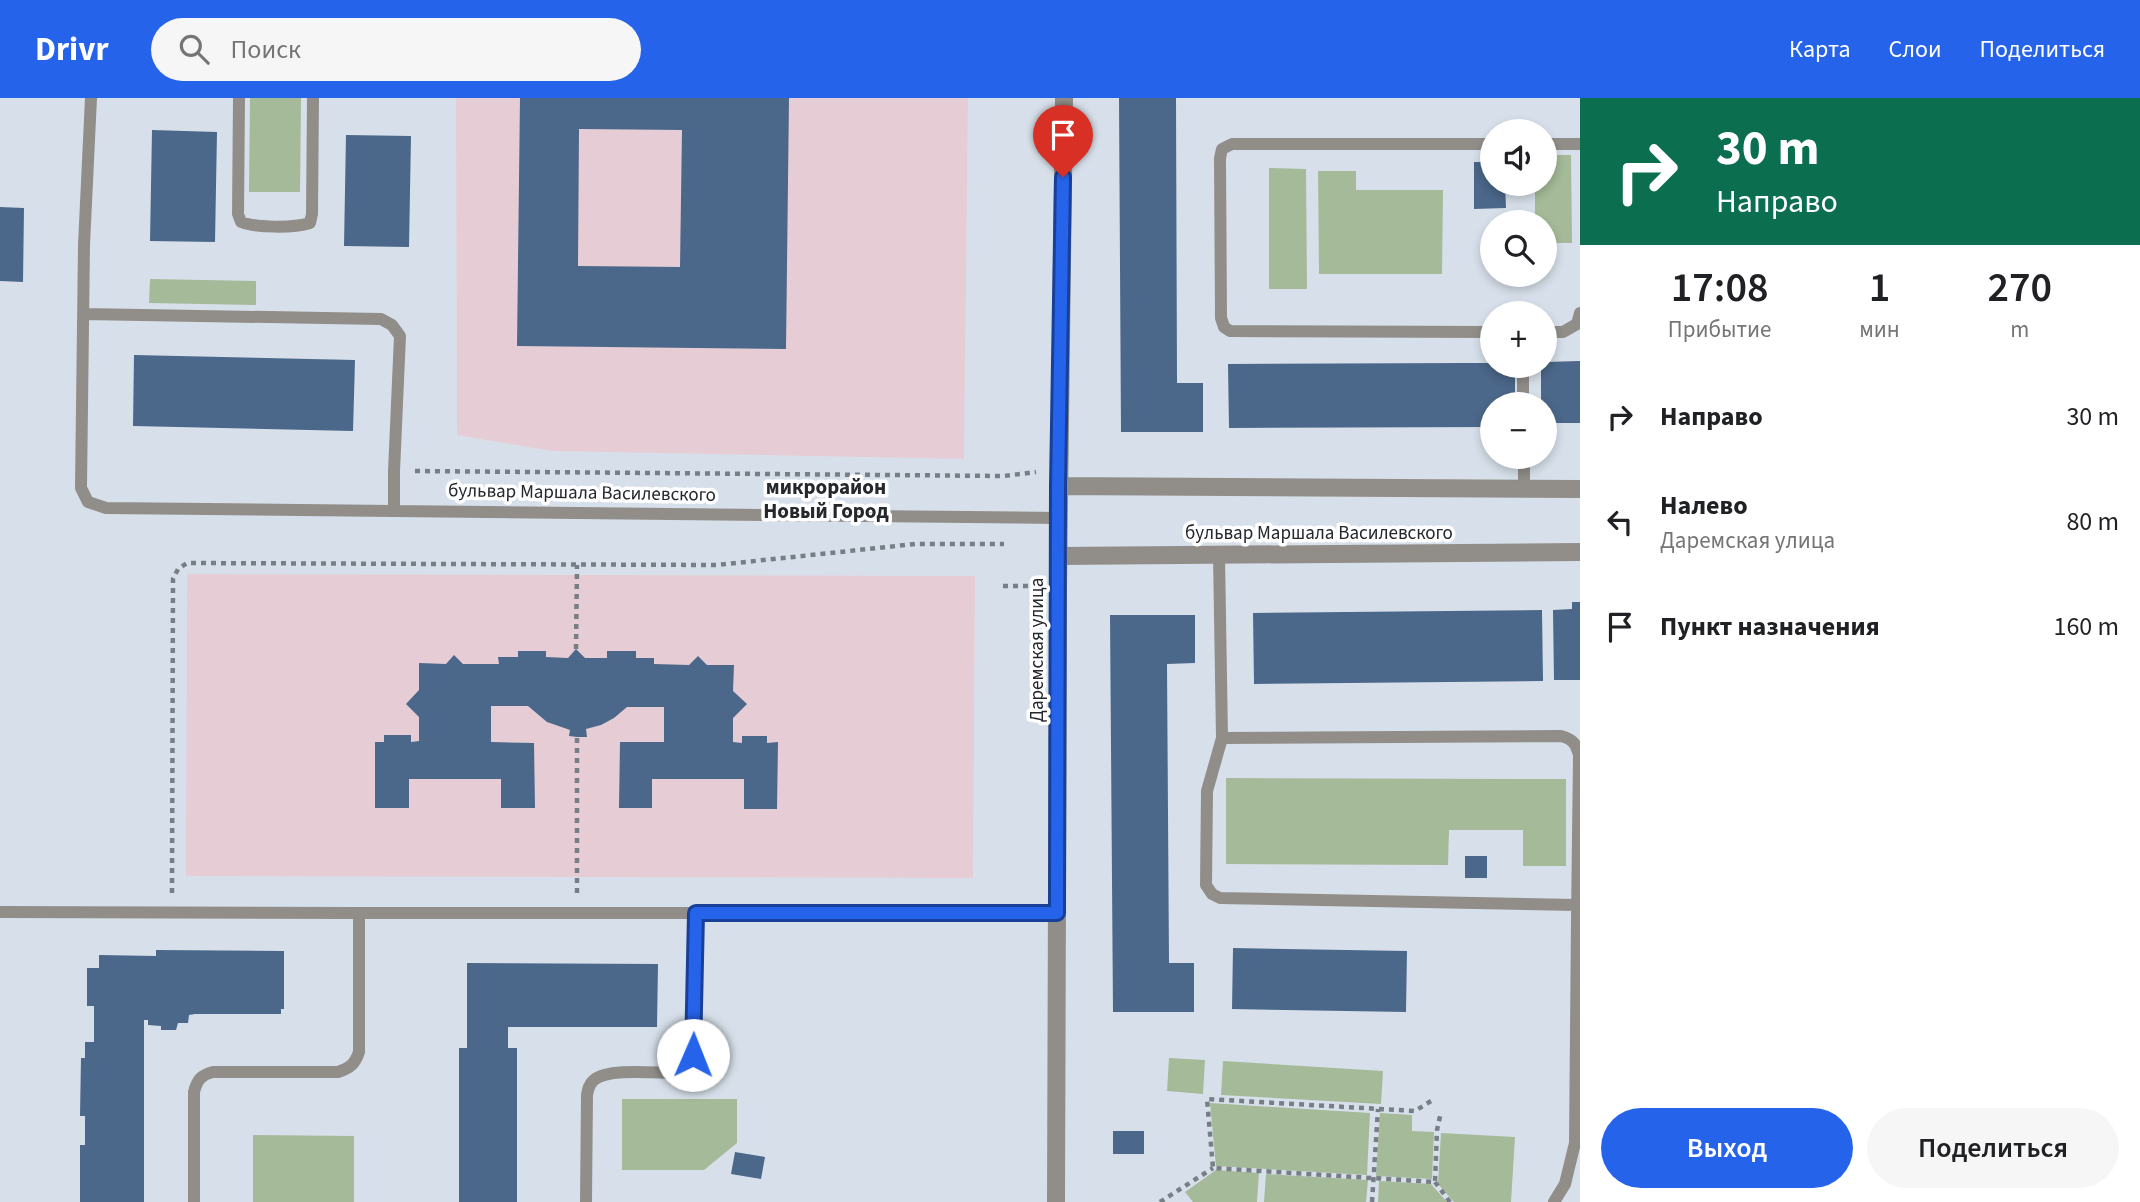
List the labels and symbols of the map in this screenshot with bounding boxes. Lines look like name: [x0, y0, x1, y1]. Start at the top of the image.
pin: [1033, 105, 1093, 177]
district label: микрорайон Новый Город: [763, 472, 890, 526]
street label: бульвар Маршала Василевского: [448, 477, 716, 509]
street label: бульвар Маршала Василевского: [1185, 520, 1453, 547]
street label: Даремская улица: [1024, 578, 1051, 722]
position arrow: [656, 1018, 730, 1092]

